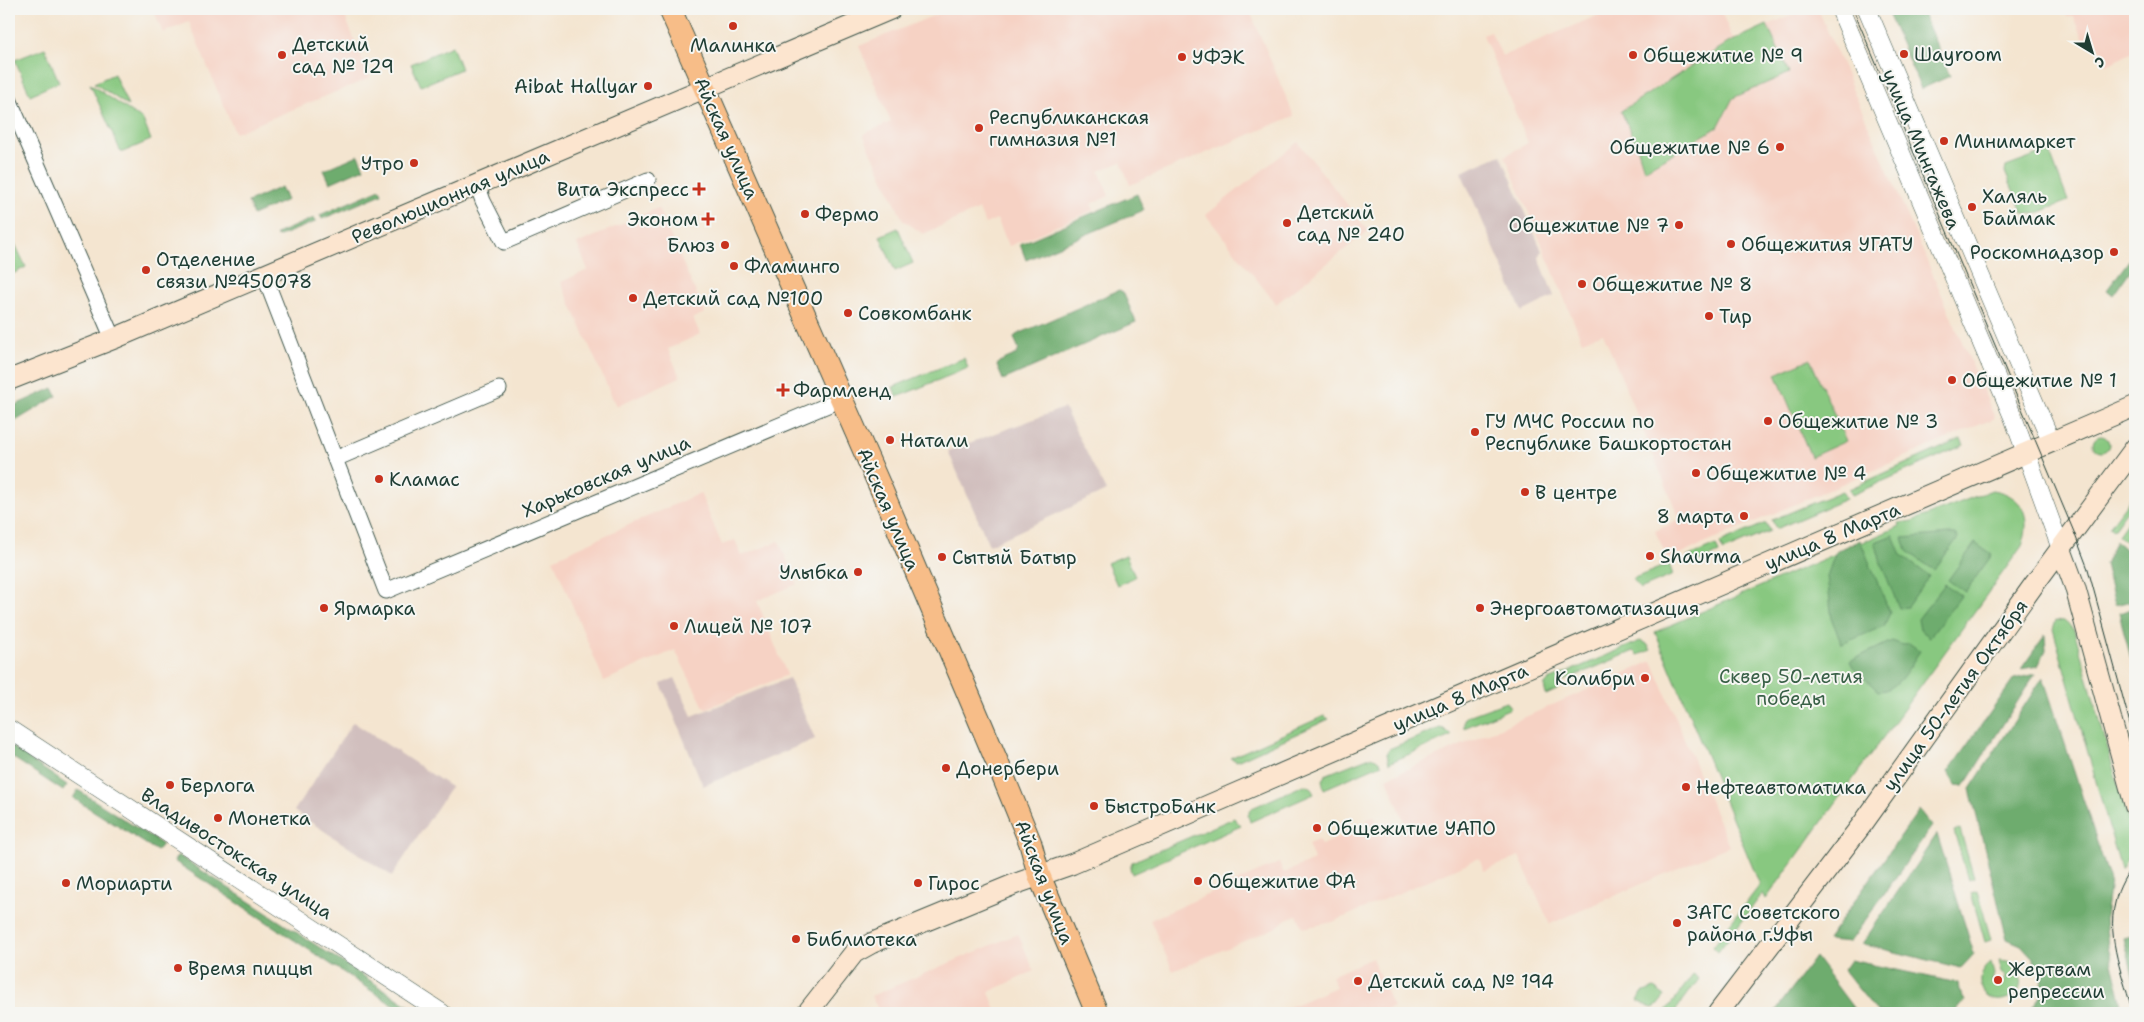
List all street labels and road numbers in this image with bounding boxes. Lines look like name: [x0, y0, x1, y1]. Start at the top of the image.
street label: улица Мингажева: [1876, 65, 1967, 233]
street label: Айская улица: [688, 73, 765, 203]
street label: Революционная улица: [347, 143, 553, 250]
street label: Харьковская улица: [518, 430, 694, 523]
street label: Айская улица: [851, 444, 926, 575]
street label: улица 8 Марта: [1761, 497, 1904, 576]
street label: улица 50-летия Октября: [1877, 594, 2034, 796]
street label: улица 8 Марта: [1389, 658, 1532, 737]
street label: Владивостокская улица: [136, 782, 338, 925]
street label: Айская улица: [1009, 817, 1080, 948]

